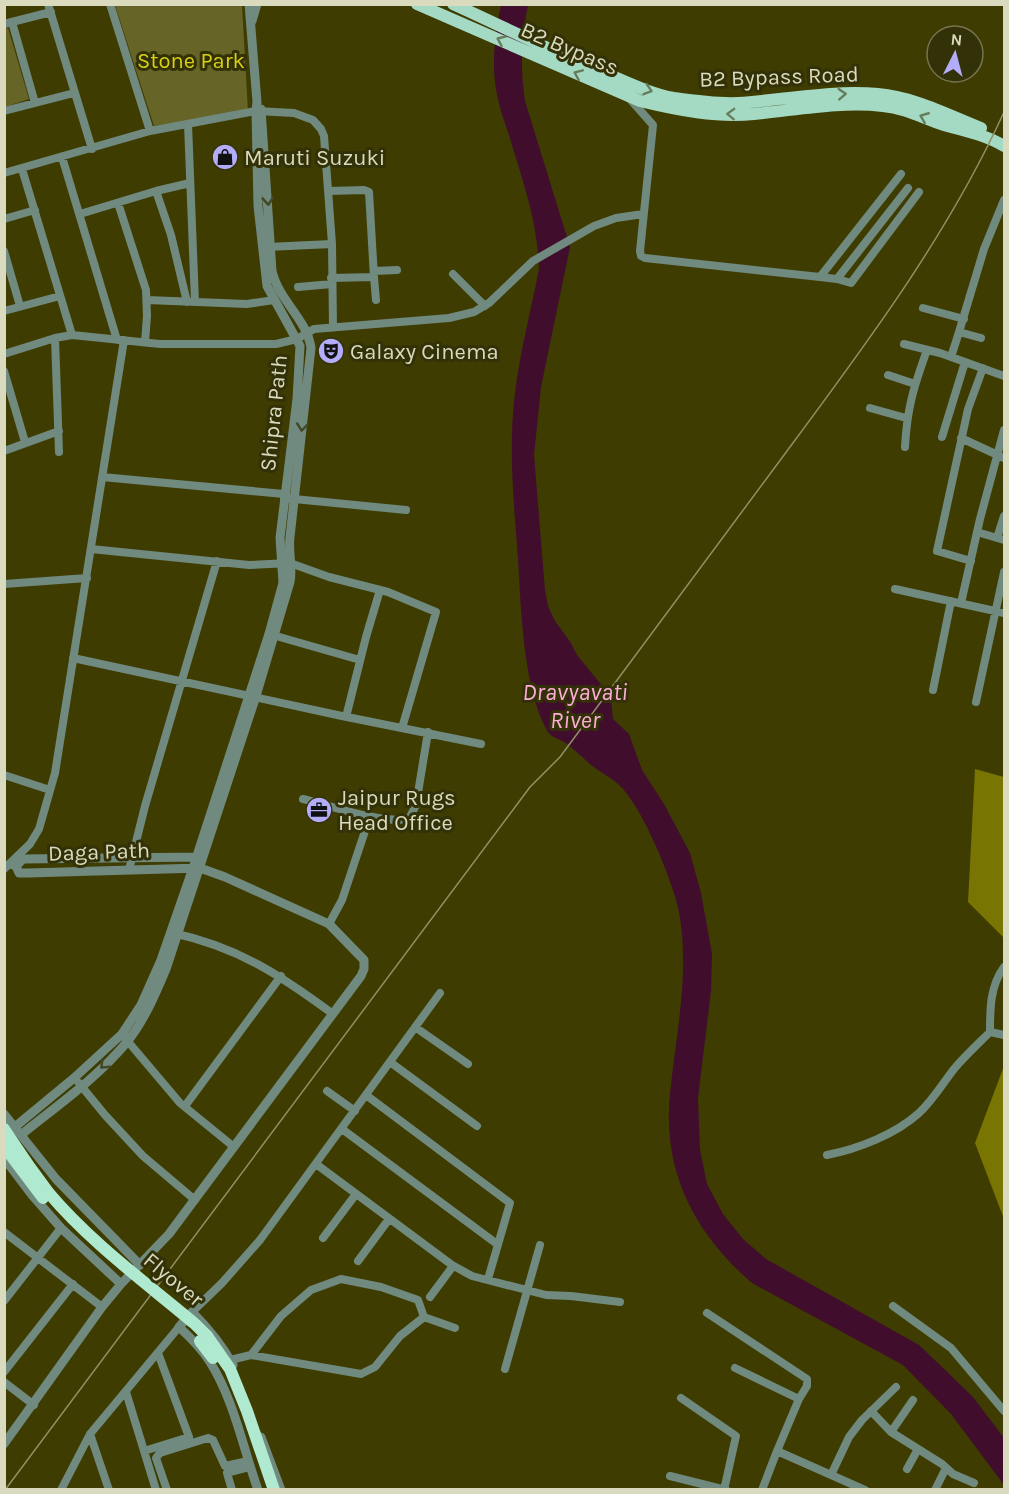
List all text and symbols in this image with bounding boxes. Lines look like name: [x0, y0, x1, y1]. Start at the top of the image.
street label: B2 Bypass: [517, 17, 622, 81]
north arrow: [925, 24, 985, 84]
text: N: [950, 30, 963, 50]
one-way arrow: [496, 36, 507, 48]
park label: Stone Park: [137, 48, 245, 74]
street label: B2 Bypass Road: [699, 61, 859, 93]
one-way arrow: [573, 69, 584, 81]
one-way arrow: [643, 83, 653, 95]
one-way arrow: [837, 87, 846, 100]
one-way arrow: [727, 108, 736, 121]
one-way arrow: [919, 112, 930, 124]
shop icon: Maruti Suzuki: [210, 142, 240, 172]
place label: Maruti Suzuki: [244, 145, 385, 171]
one-way arrow: [261, 196, 274, 205]
theatre icon: Galaxy Cinema: [316, 336, 346, 366]
place label: Galaxy Cinema: [350, 339, 499, 365]
street label: Shipra Path: [255, 354, 293, 473]
one-way arrow: [296, 422, 309, 432]
water label: Dravyavati River: [522, 678, 628, 734]
place label: Jaipur Rugs Head Office: [338, 785, 456, 836]
office icon: Jaipur Rugs Head Office: [304, 795, 334, 825]
street label: Daga Path: [47, 837, 151, 867]
one-way arrow: [101, 1058, 111, 1069]
street label: Flyover: [138, 1247, 209, 1312]

